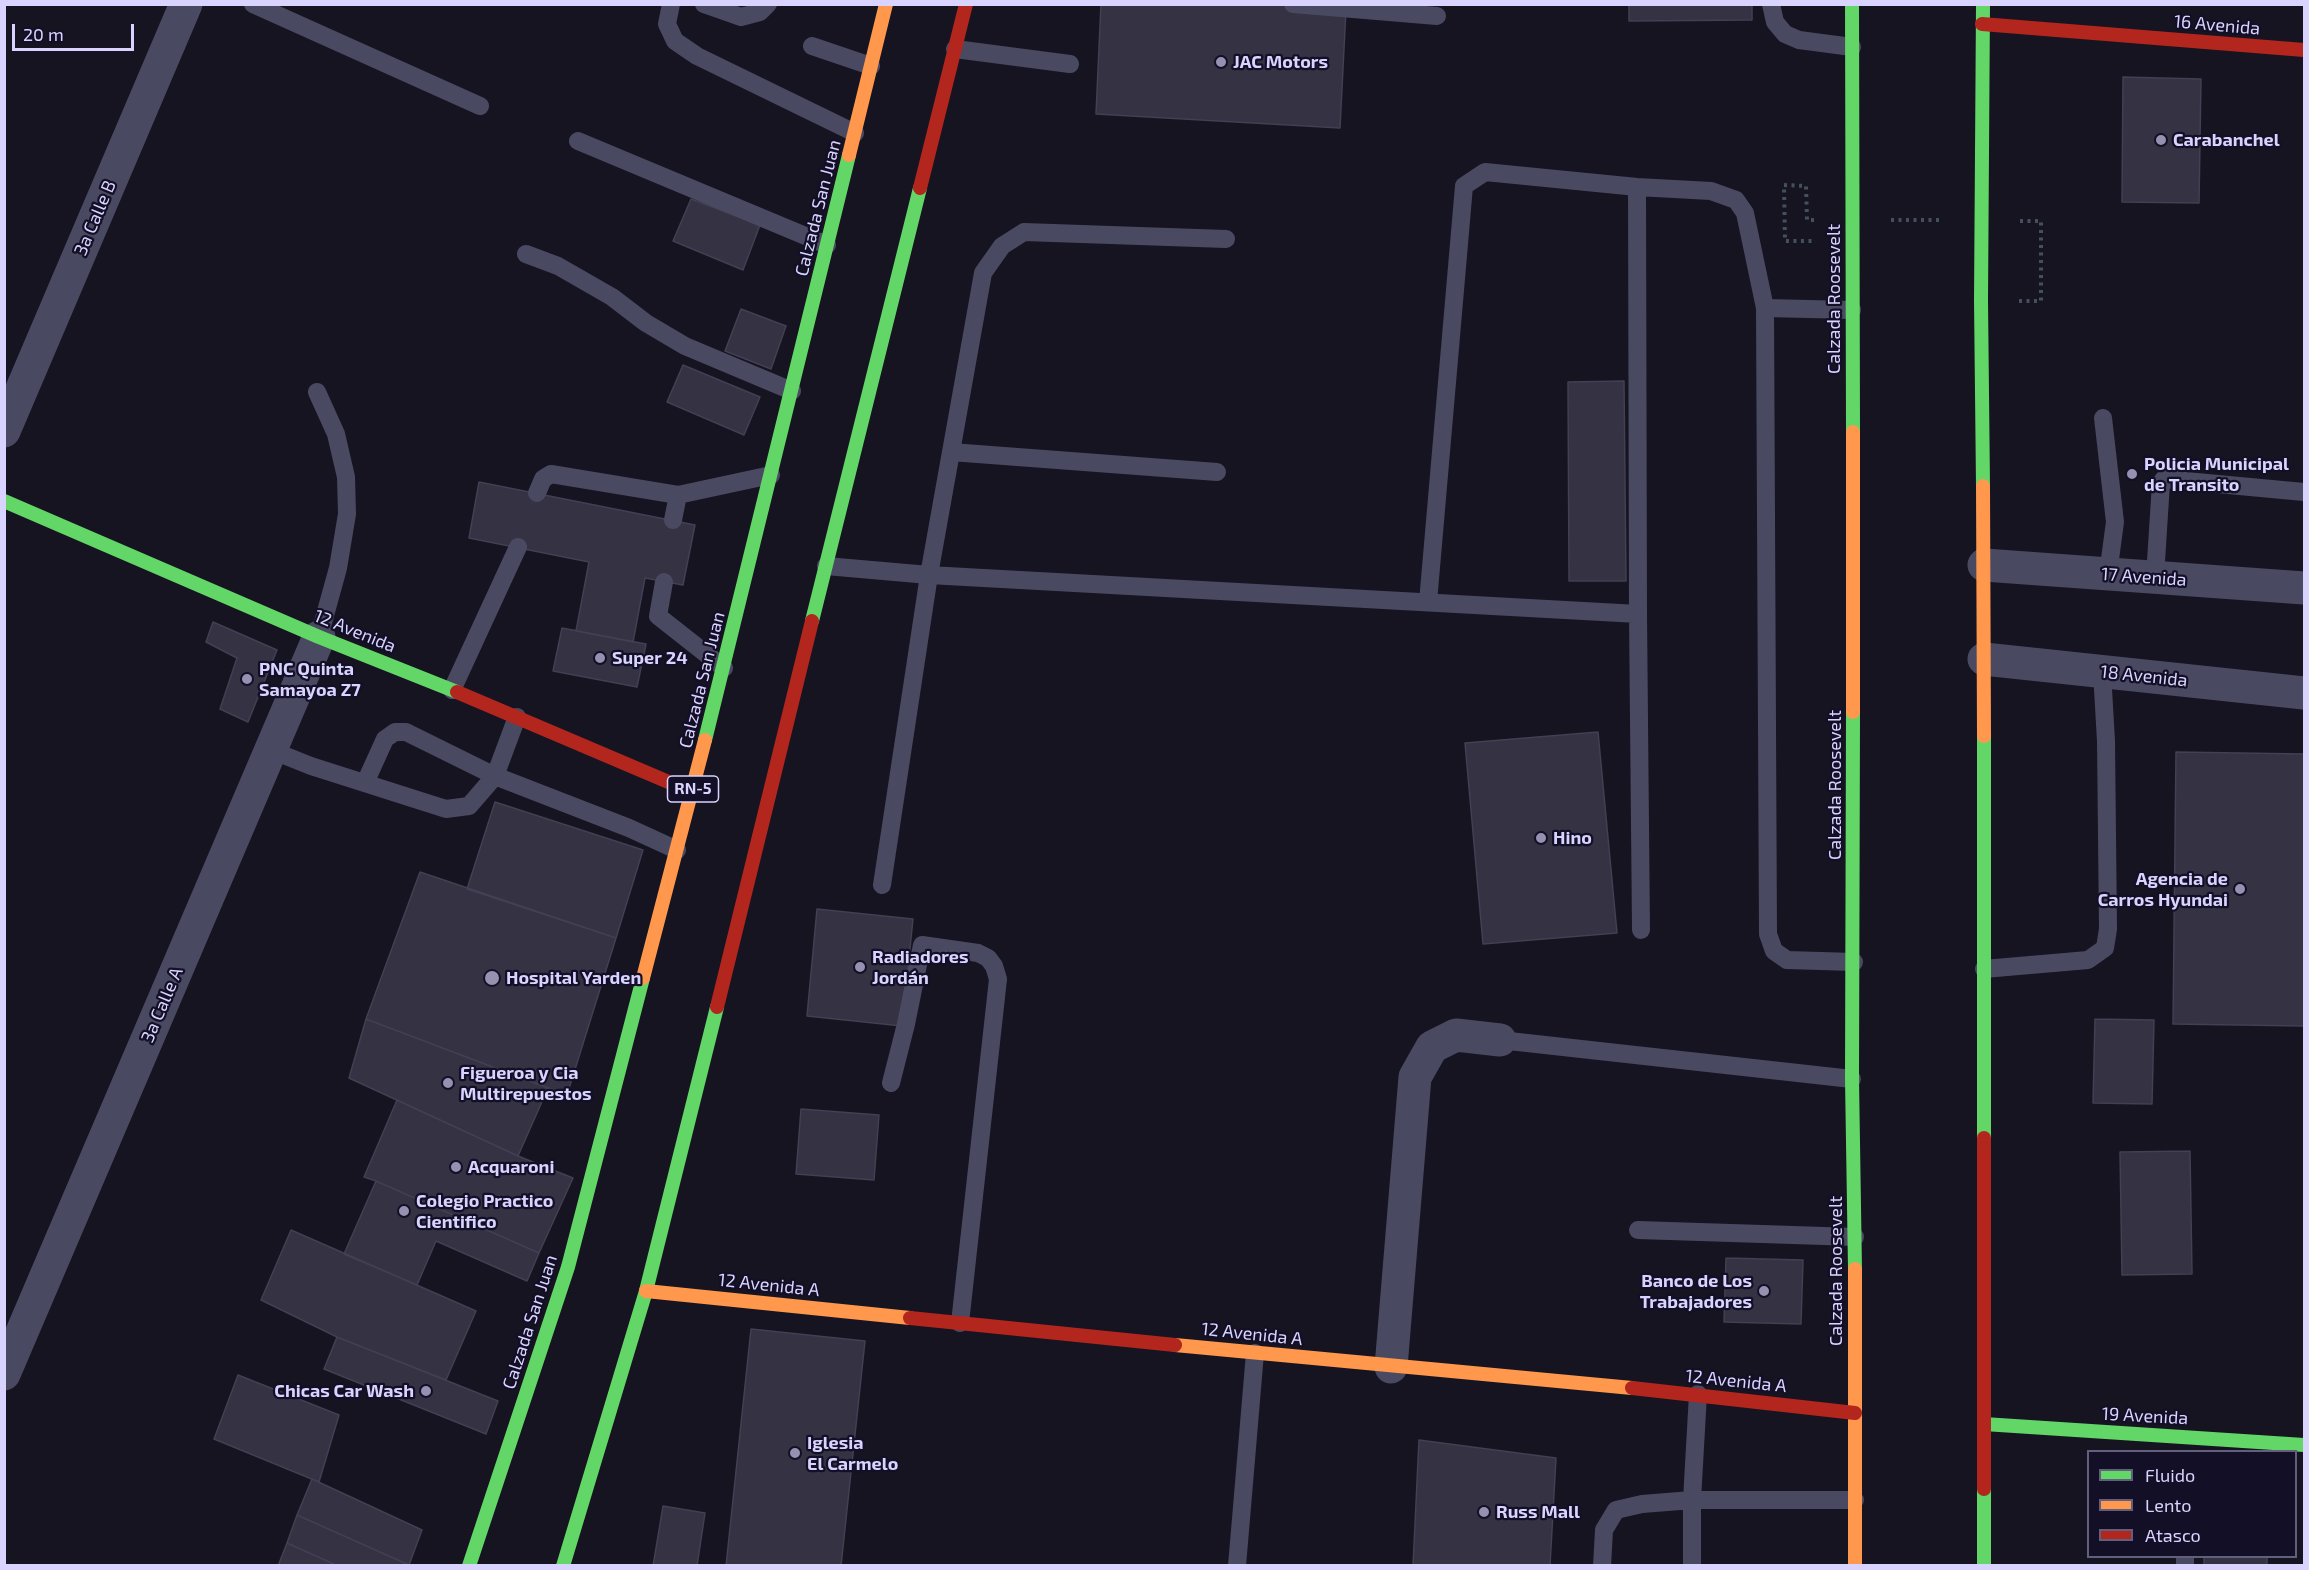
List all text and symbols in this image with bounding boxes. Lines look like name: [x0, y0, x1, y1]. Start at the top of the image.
street label: 16 Avenida: [2173, 10, 2261, 40]
scale bar: [15, 12, 136, 50]
text: 20 m: [23, 23, 64, 45]
place label: JAC Motors: [1233, 51, 1328, 73]
marker: JAC Motors: [1214, 55, 1228, 69]
place label: Carabanchel: [2173, 129, 2280, 151]
marker: Carabanchel: [2154, 133, 2168, 147]
street label: Calzada San Juan: [791, 137, 845, 279]
street label: 3a Calle B: [70, 177, 120, 259]
street label: Calzada Roosevelt: [1823, 224, 1845, 374]
place label: Policia Municipal de Transito: [2144, 453, 2289, 496]
marker: Policia Municipal de Transito: [2125, 467, 2139, 481]
street label: 17 Avenida: [2101, 563, 2187, 591]
street label: 12 Avenida: [311, 605, 399, 657]
street label: Calzada San Juan: [675, 609, 729, 751]
place label: Super 24: [612, 647, 688, 669]
marker: Super 24: [593, 651, 607, 665]
place label: PNC Quinta Samayoa Z7: [259, 658, 361, 700]
street label: 18 Avenida: [2100, 661, 2188, 691]
marker: PNC Quinta Samayoa Z7: [240, 672, 254, 686]
street label: Calzada Roosevelt: [1824, 710, 1846, 860]
road number: RN-5: [668, 776, 718, 802]
place label: Hino: [1553, 827, 1592, 849]
marker: Hino: [1534, 831, 1548, 845]
place label: Agencia de Carros Hyundai: [2098, 868, 2228, 910]
marker: Agencia de Carros Hyundai: [2233, 882, 2247, 896]
place label: Radiadores Jordán: [872, 946, 968, 988]
marker: Radiadores Jordán: [853, 960, 867, 974]
street label: 3a Calle A: [137, 964, 187, 1046]
place label: Hospital Yarden: [506, 967, 641, 989]
marker: Hospital Yarden: [483, 969, 501, 987]
place label: Figueroa y Cia Multirepuestos: [460, 1062, 592, 1104]
marker: Figueroa y Cia Multirepuestos: [441, 1076, 455, 1090]
place label: Acquaroni: [468, 1156, 554, 1178]
marker: Acquaroni: [449, 1160, 463, 1174]
place label: Colegio Practico Cientifico: [416, 1190, 553, 1232]
street label: Calzada Roosevelt: [1825, 1196, 1847, 1346]
marker: Colegio Practico Cientifico: [397, 1204, 411, 1218]
street label: Calzada San Juan: [498, 1252, 562, 1392]
street label: 12 Avenida A: [717, 1269, 821, 1301]
place label: Banco de Los Trabajadores: [1640, 1270, 1752, 1312]
marker: Banco de Los Trabajadores: [1757, 1284, 1771, 1298]
street label: 12 Avenida A: [1200, 1318, 1304, 1350]
street label: 12 Avenida A: [1684, 1365, 1788, 1397]
place label: Chicas Car Wash: [274, 1380, 414, 1402]
marker: Chicas Car Wash: [419, 1384, 433, 1398]
street label: 19 Avenida: [2101, 1403, 2189, 1429]
place label: Iglesia El Carmelo: [807, 1432, 898, 1474]
marker: Iglesia El Carmelo: [788, 1446, 802, 1460]
legend: [2087, 1450, 2297, 1558]
text: Fluido: [2145, 1464, 2195, 1486]
text: Lento: [2145, 1494, 2191, 1516]
place label: Russ Mall: [1496, 1501, 1580, 1523]
marker: Russ Mall: [1477, 1505, 1491, 1519]
text: Atasco: [2145, 1524, 2201, 1546]

